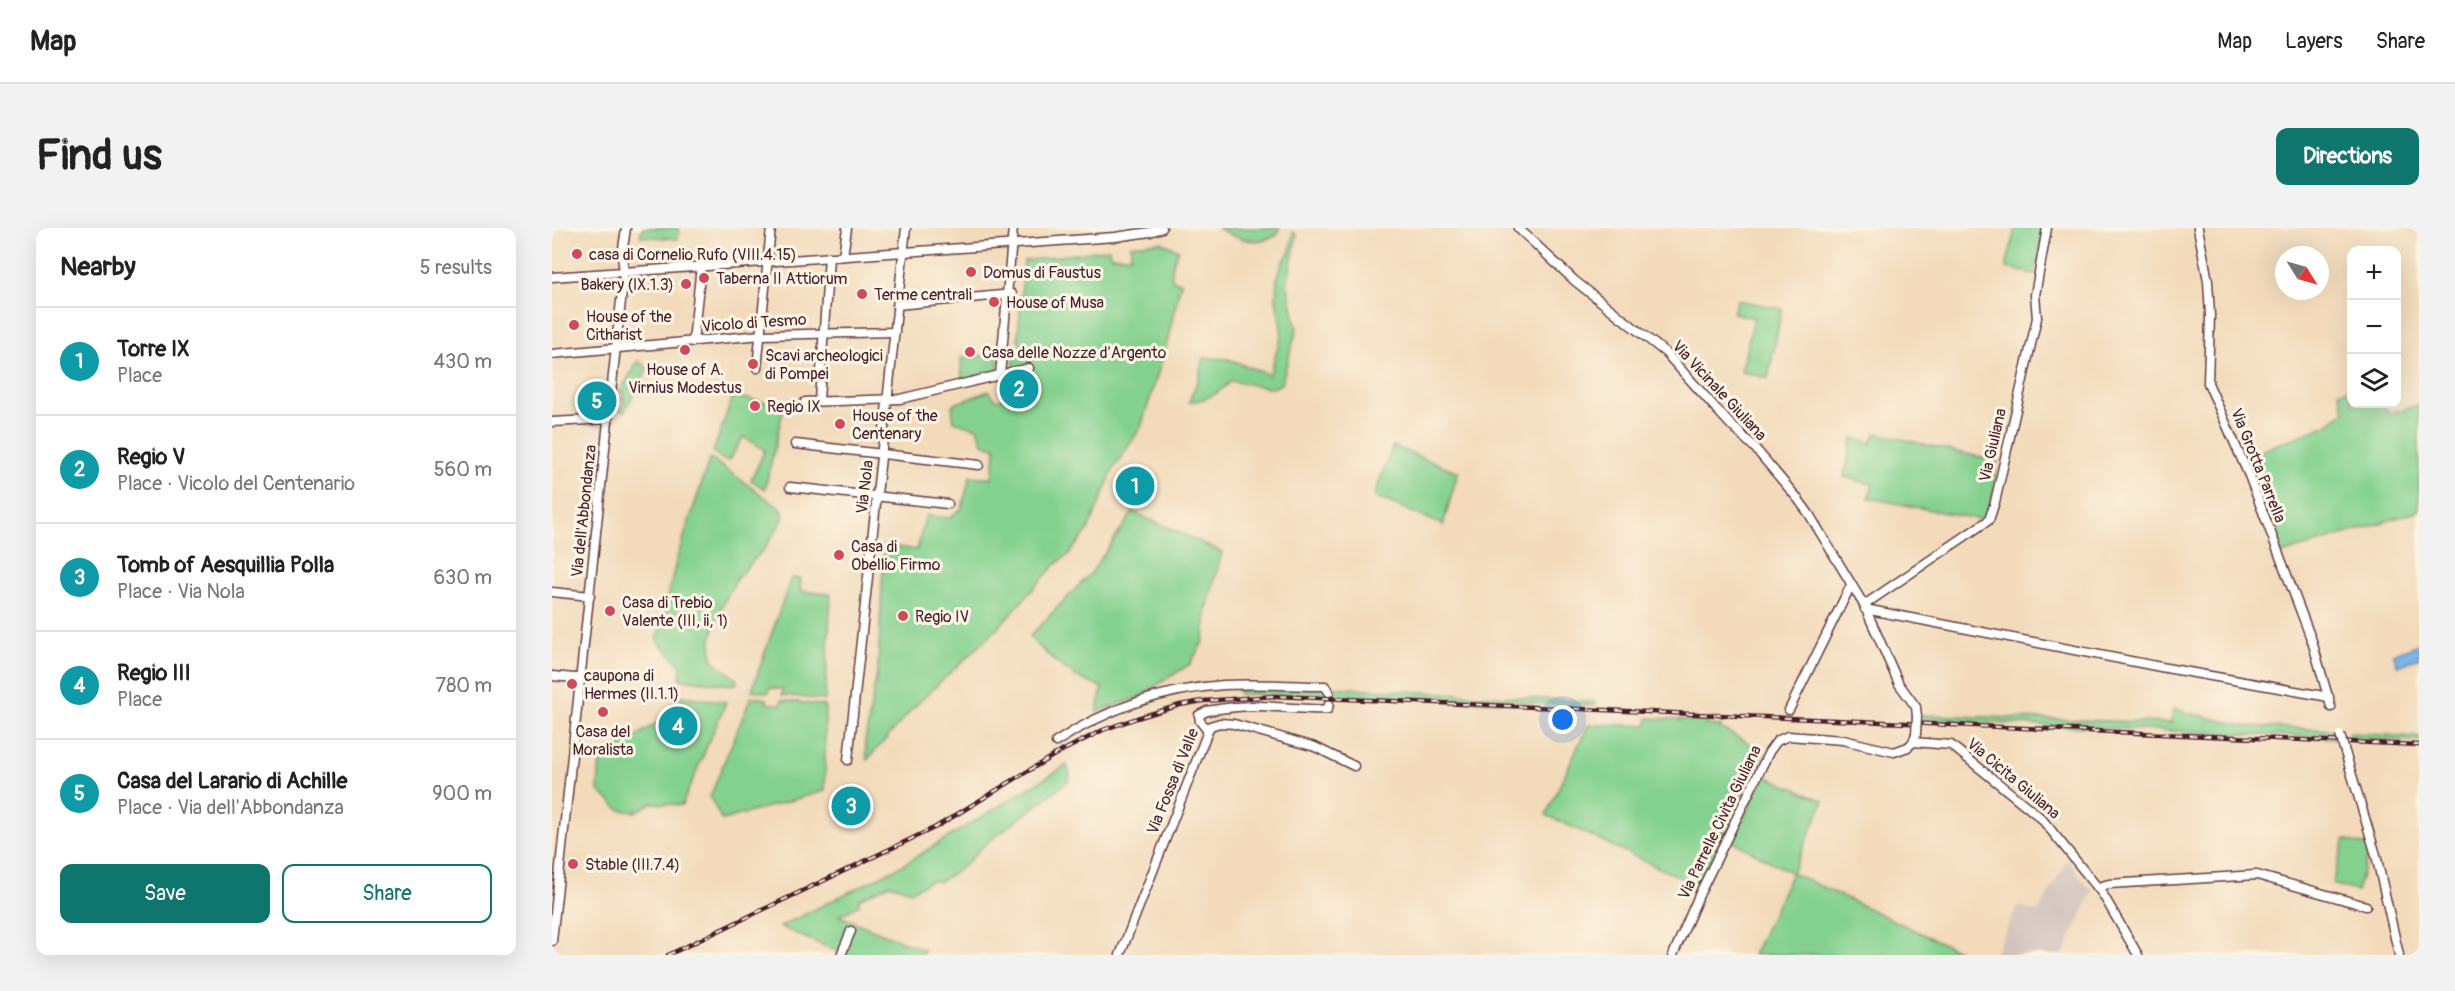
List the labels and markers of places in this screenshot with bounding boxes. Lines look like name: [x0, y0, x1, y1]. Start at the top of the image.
place label: casa di Cornelio Rufo (VIII.4.15): [589, 245, 797, 265]
marker: casa di Cornelio Rufo (VIII.4.15): [570, 247, 584, 261]
place label: Domus di Faustus: [983, 263, 1101, 283]
marker: Domus di Faustus: [964, 265, 978, 279]
place label: Taberna II Attiorum: [716, 269, 848, 289]
marker: Taberna II Attiorum: [697, 271, 711, 285]
place label: Bakery (IX.1.3): [580, 275, 674, 295]
marker: Bakery (IX.1.3): [679, 277, 693, 291]
place label: Terme centrali: [874, 285, 972, 305]
marker: Terme centrali: [855, 287, 869, 301]
place label: House of Musa: [1006, 293, 1104, 313]
marker: House of Musa: [987, 295, 1001, 309]
place label: House of the Citharist: [586, 307, 672, 345]
marker: House of the Citharist: [567, 318, 581, 332]
marker: House of A. Virnius Modestus: [678, 343, 692, 357]
place label: Casa delle Nozze d'Argento: [982, 343, 1167, 363]
marker: Casa delle Nozze d'Argento: [963, 345, 977, 359]
place label: Scavi archeologici di Pompei: [765, 346, 883, 384]
marker: Scavi archeologici di Pompei: [746, 357, 760, 371]
place label: House of A. Virnius Modestus: [628, 360, 742, 398]
pin: 2: [1000, 366, 1038, 412]
pin: 5: [578, 378, 616, 423]
place label: Regio IX: [767, 397, 821, 417]
marker: Regio IX: [748, 399, 762, 413]
place label: House of the Centenary: [852, 406, 938, 444]
marker: House of the Centenary: [833, 417, 847, 431]
pin: 1: [1116, 464, 1154, 508]
place label: Casa di Obellio Firmo: [851, 537, 941, 575]
marker: Casa di Obellio Firmo: [832, 548, 846, 562]
place label: Casa di Trebio Valente (III, ii, 1): [622, 593, 728, 631]
marker: Casa di Trebio Valente (III, ii, 1): [603, 604, 617, 618]
place label: Regio IV: [915, 607, 969, 627]
marker: Regio IV: [896, 609, 910, 623]
place label: caupona di Hermes (II.1.1): [584, 666, 679, 704]
marker: caupona di Hermes (II.1.1): [565, 677, 579, 691]
pin: 4: [658, 704, 698, 748]
marker: Casa del Moralista: [596, 705, 610, 719]
place label: Casa del Moralista: [573, 722, 633, 760]
pin: 3: [832, 784, 870, 828]
place label: Stable (III.7.4): [585, 855, 680, 875]
marker: Stable (III.7.4): [566, 857, 580, 871]

